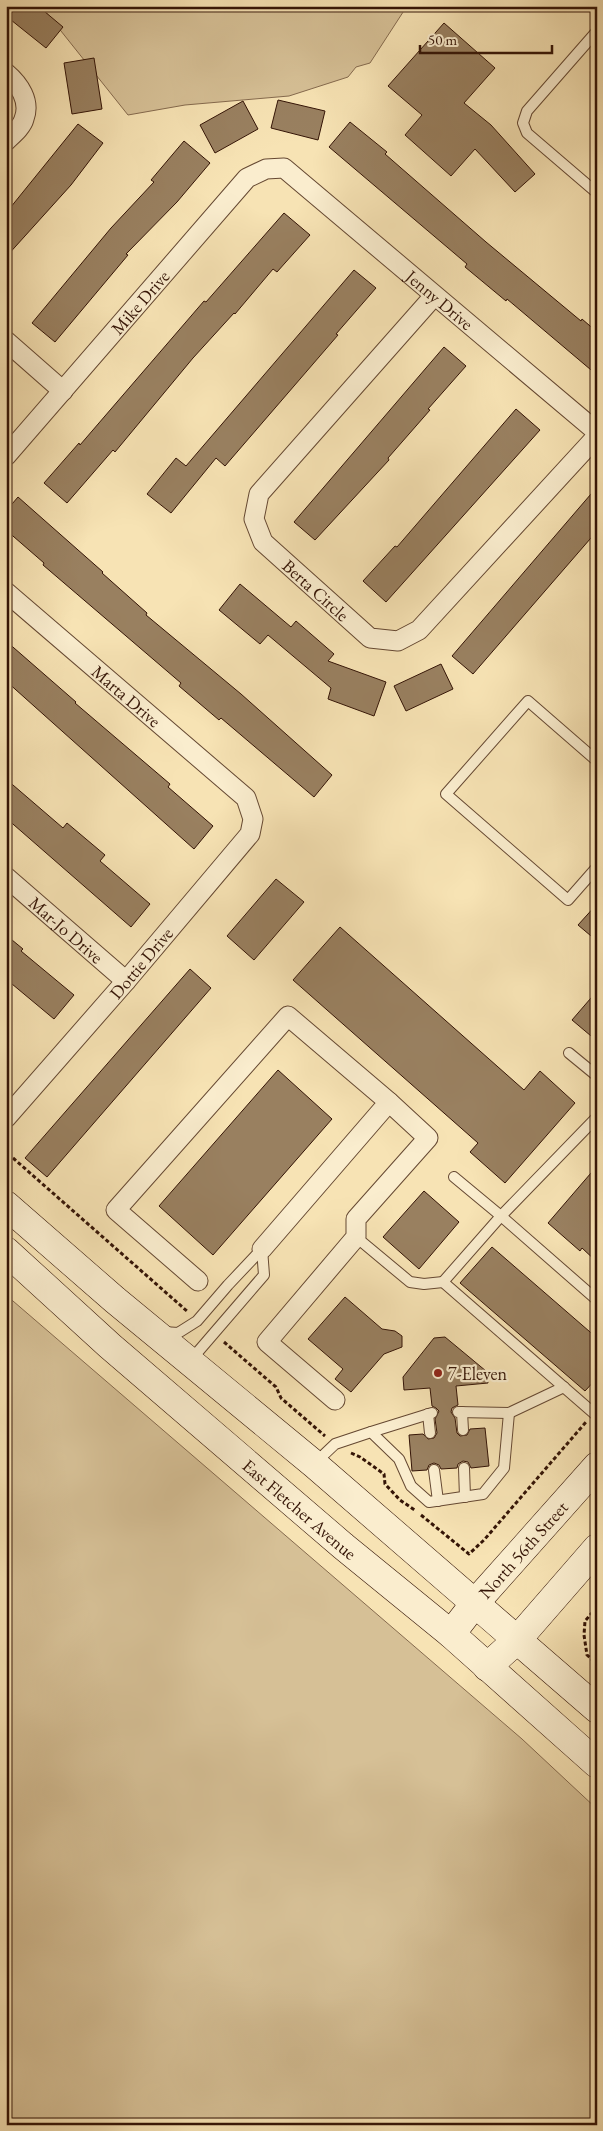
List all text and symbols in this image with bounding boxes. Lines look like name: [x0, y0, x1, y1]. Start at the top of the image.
scale bar: [420, 22, 553, 54]
text: 50 m: [428, 30, 457, 49]
street label: Jenny Drive: [400, 263, 479, 335]
street label: Mike Drive: [105, 265, 174, 339]
street label: Berta Circle: [278, 554, 354, 626]
street label: Marta Drive: [87, 659, 166, 732]
street label: Mar-Jo Drive: [24, 891, 108, 968]
street label: Dottie Drive: [104, 922, 178, 1004]
place label: 7-Eleven: [448, 1362, 508, 1385]
marker: 7-Eleven: [432, 1367, 444, 1379]
street label: East Fletcher Avenue: [238, 1454, 362, 1564]
street label: North 56th Street: [473, 1495, 573, 1603]

